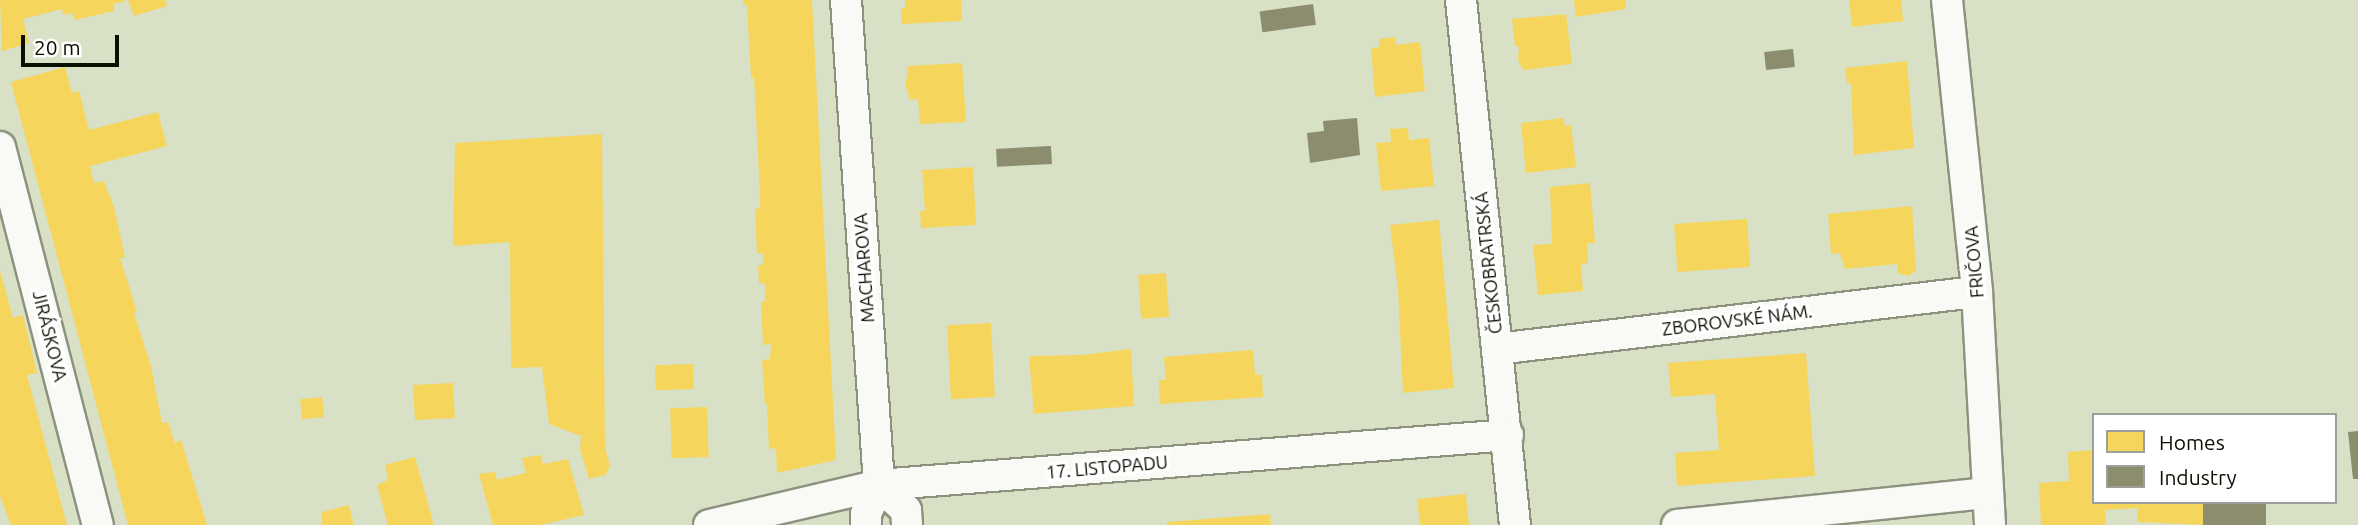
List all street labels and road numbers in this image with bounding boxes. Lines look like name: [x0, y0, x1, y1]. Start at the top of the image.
street label: ČESKOBRATRSKÁ: [1470, 191, 1506, 335]
street label: MACHAROVA: [849, 213, 879, 323]
street label: FRIČOVA: [1960, 225, 1988, 299]
street label: JIRÁSKOVA: [28, 288, 72, 384]
street label: ZBOROVSKÉ NÁM.: [1661, 300, 1813, 340]
street label: 17. LISTOPADU: [1045, 451, 1169, 483]

